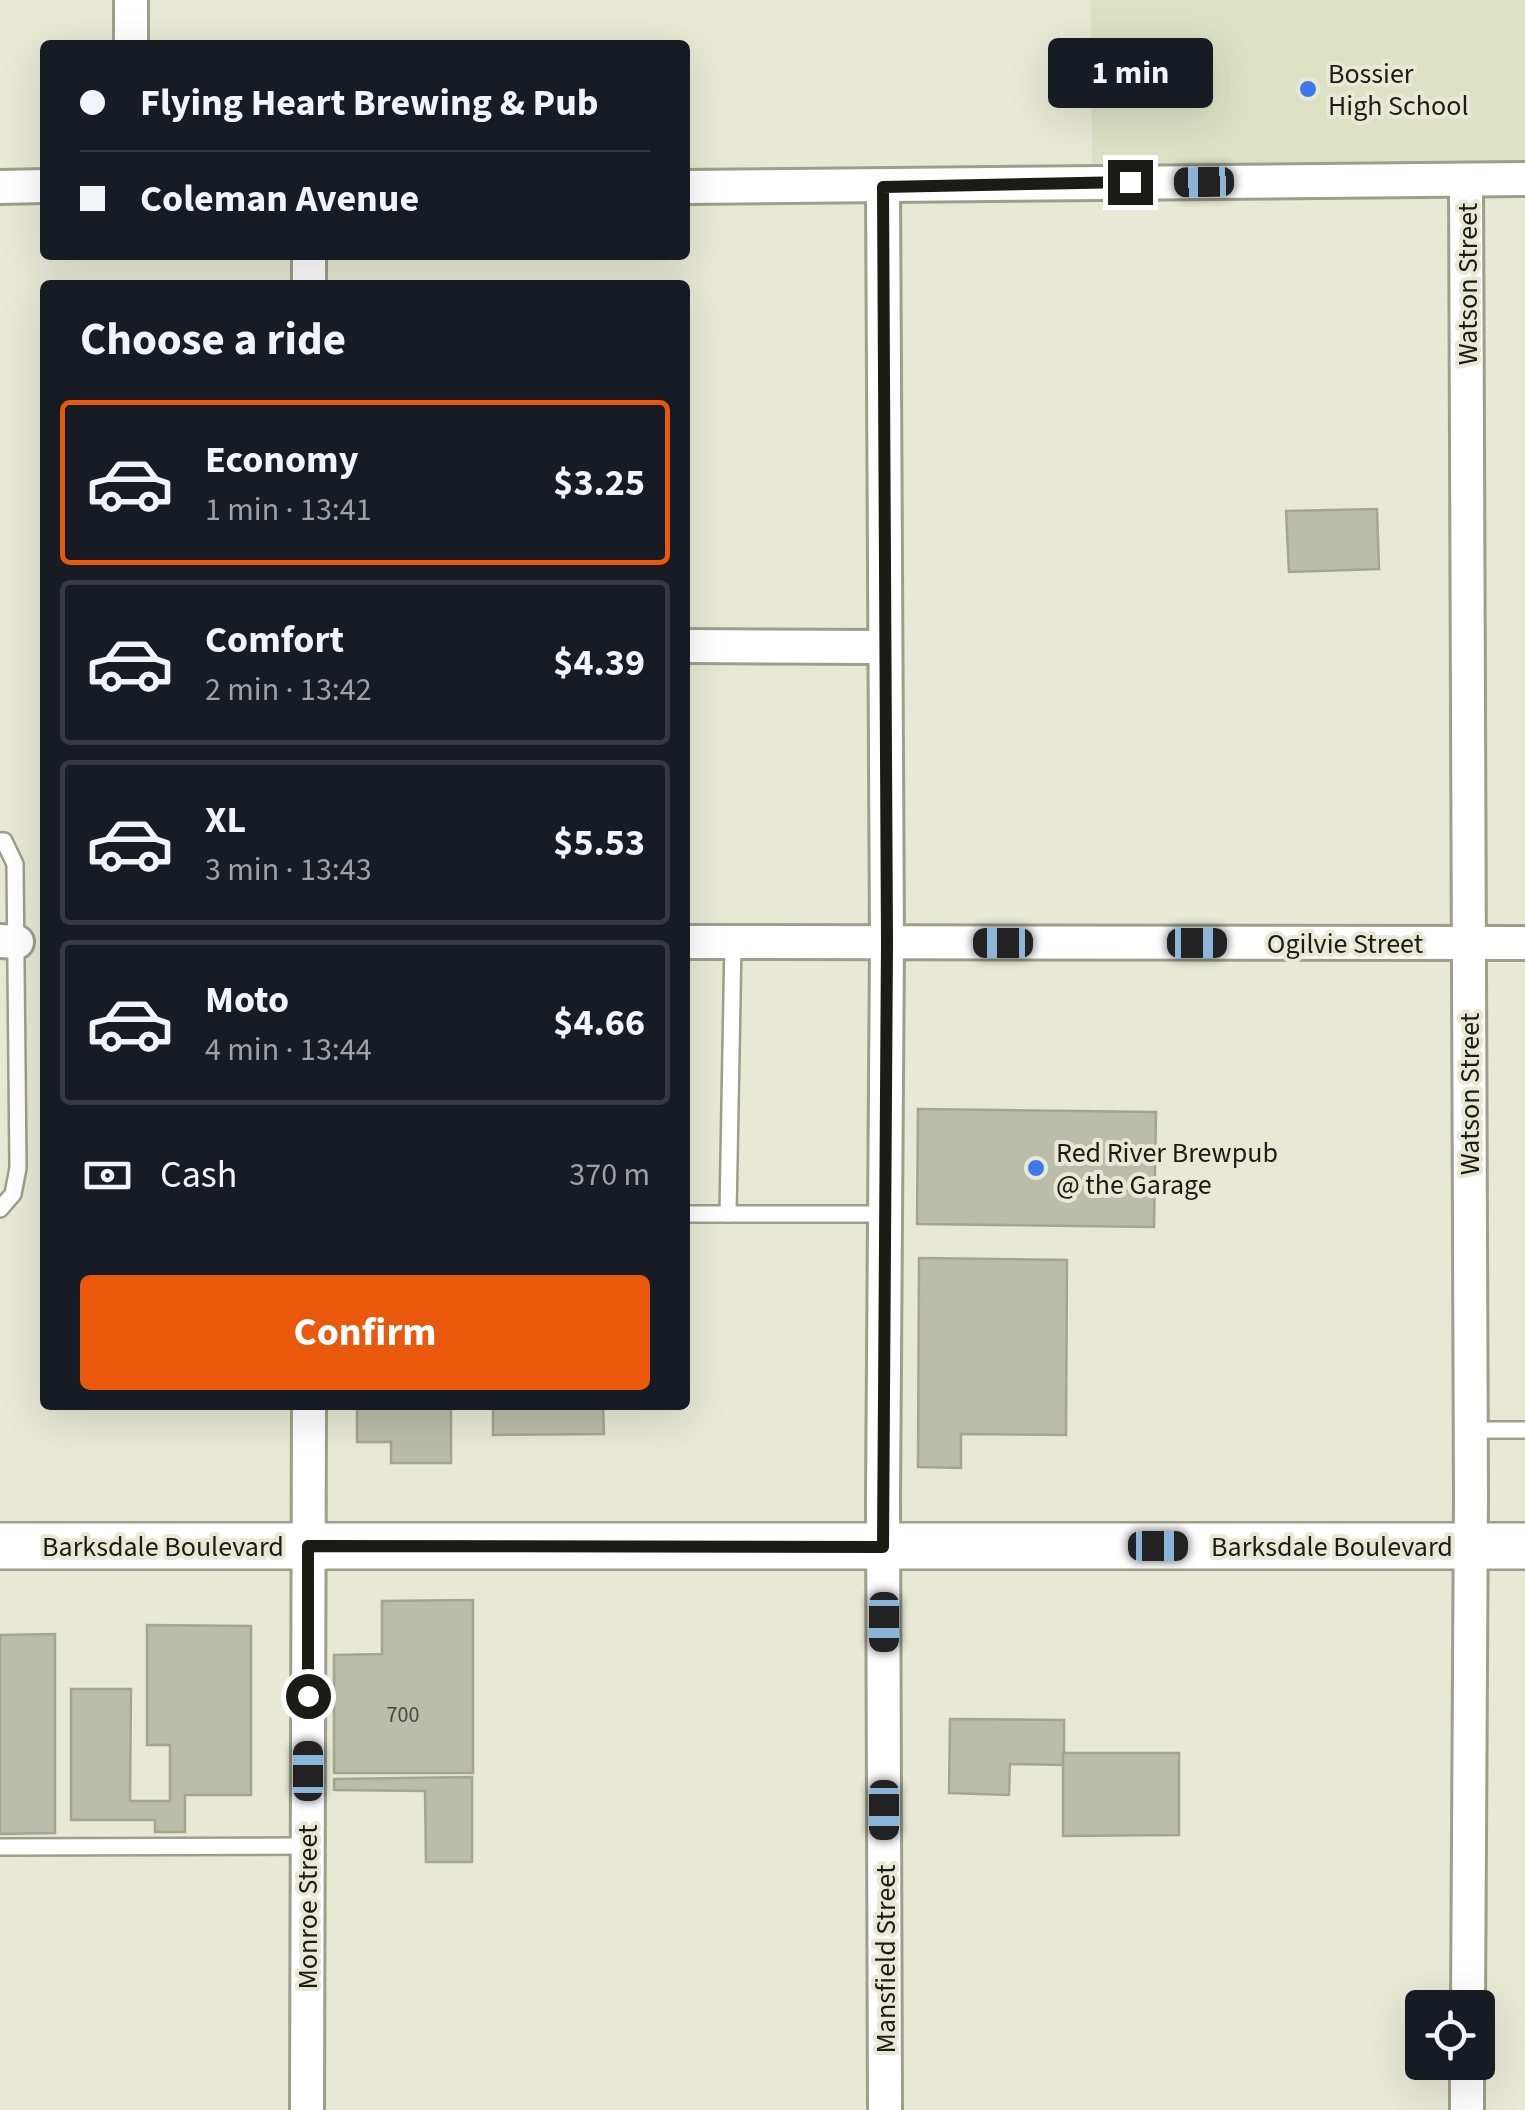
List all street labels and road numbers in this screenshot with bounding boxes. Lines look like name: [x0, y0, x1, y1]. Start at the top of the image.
street label: Watson Street: [1448, 202, 1488, 365]
street label: Ogilvie Street: [1267, 924, 1424, 964]
street label: Watson Street: [1450, 1012, 1490, 1175]
street label: Barksdale Boulevard: [42, 1527, 284, 1567]
street label: Barksdale Boulevard: [1211, 1527, 1453, 1567]
street label: Monroe Street: [288, 1824, 328, 1990]
street label: Mansfield Street: [866, 1864, 906, 2053]

